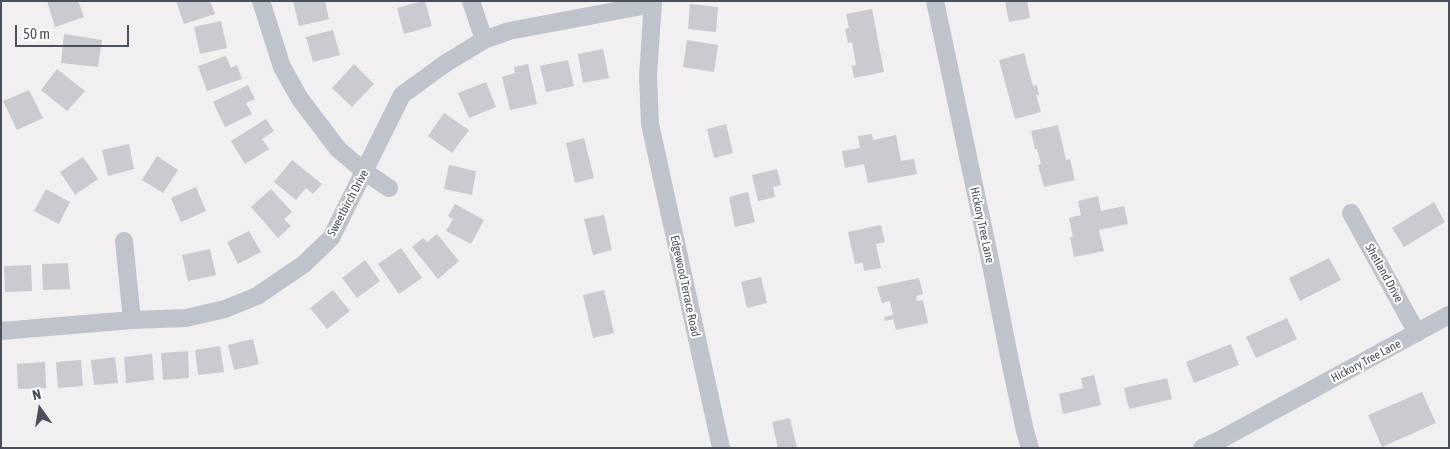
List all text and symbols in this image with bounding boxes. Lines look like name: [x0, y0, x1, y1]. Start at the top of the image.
scale bar: [18, 15, 131, 47]
text: 50 m: [23, 25, 50, 42]
street label: Sweetbirch Drive: [324, 167, 372, 239]
street label: Hickory Tree Lane: [967, 186, 997, 264]
street label: Edgewood Terrace Road: [667, 234, 703, 338]
street label: Shetland Drive: [1362, 241, 1406, 305]
street label: Hickory Tree Lane: [1329, 337, 1403, 385]
north arrow: [15, 384, 65, 434]
text: N: [31, 386, 42, 403]

